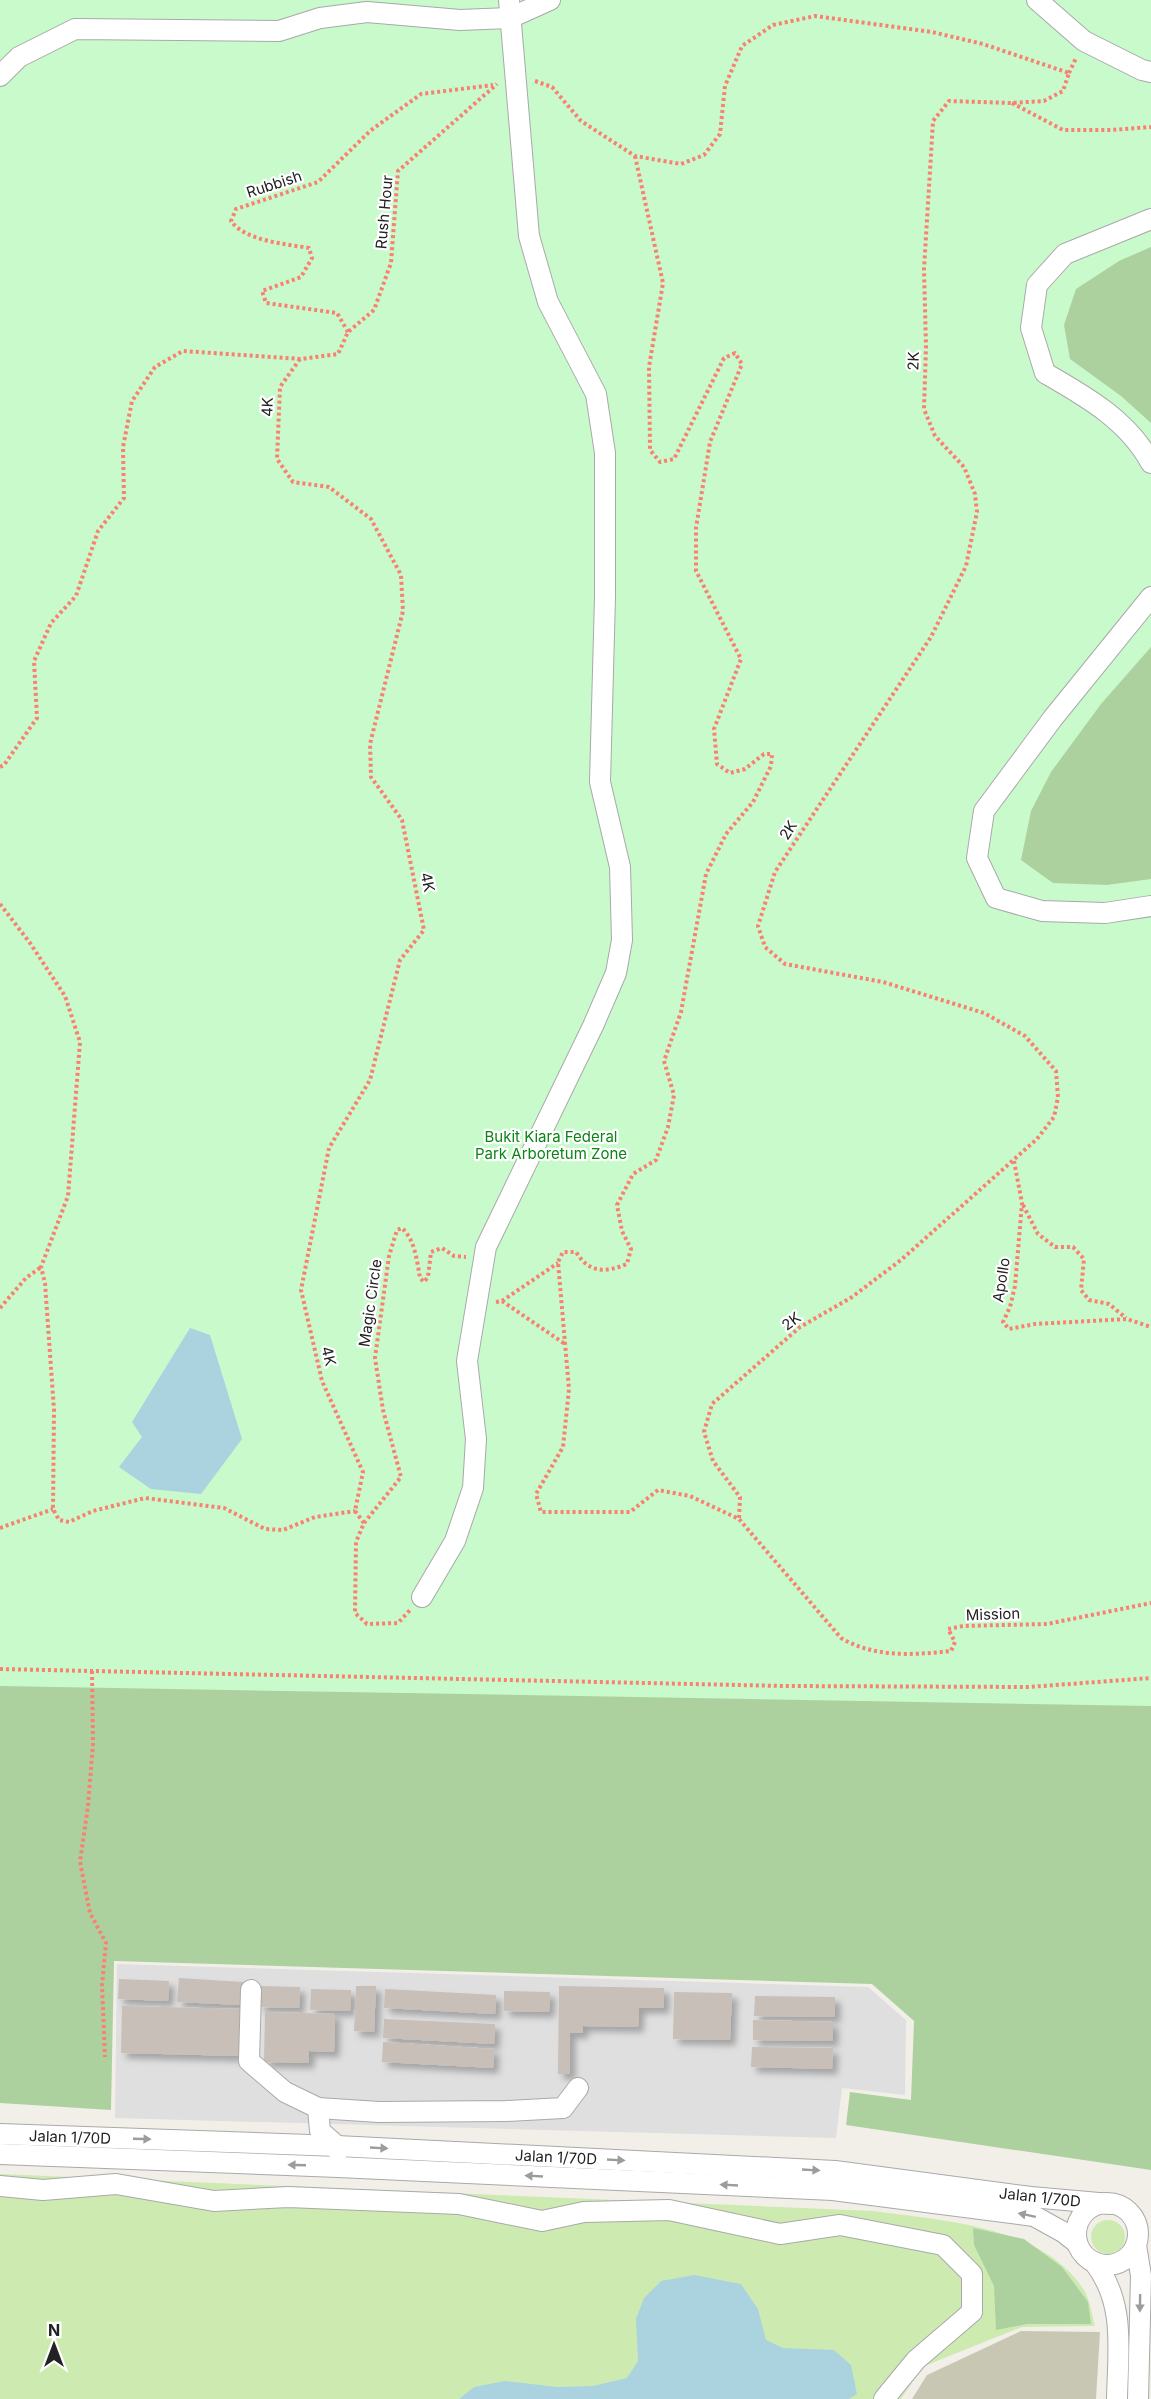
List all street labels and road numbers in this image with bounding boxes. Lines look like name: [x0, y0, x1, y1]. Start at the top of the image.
street label: Rubbish: [244, 166, 304, 202]
street label: Rush Hour: [371, 174, 397, 250]
street label: 2K: [903, 351, 923, 371]
street label: 4K: [257, 397, 277, 417]
street label: 2K: [775, 817, 801, 843]
street label: 4K: [417, 870, 439, 894]
street label: Apollo: [988, 1256, 1014, 1304]
street label: Magic Circle: [354, 1258, 386, 1348]
street label: 2K: [778, 1308, 804, 1334]
street label: 4K: [317, 1344, 341, 1368]
street label: Mission: [965, 1604, 1021, 1624]
street label: Jalan 1/70D: [29, 2126, 111, 2148]
street label: Jalan 1/70D: [514, 2145, 598, 2169]
street label: Jalan 1/70D: [998, 2183, 1082, 2211]

